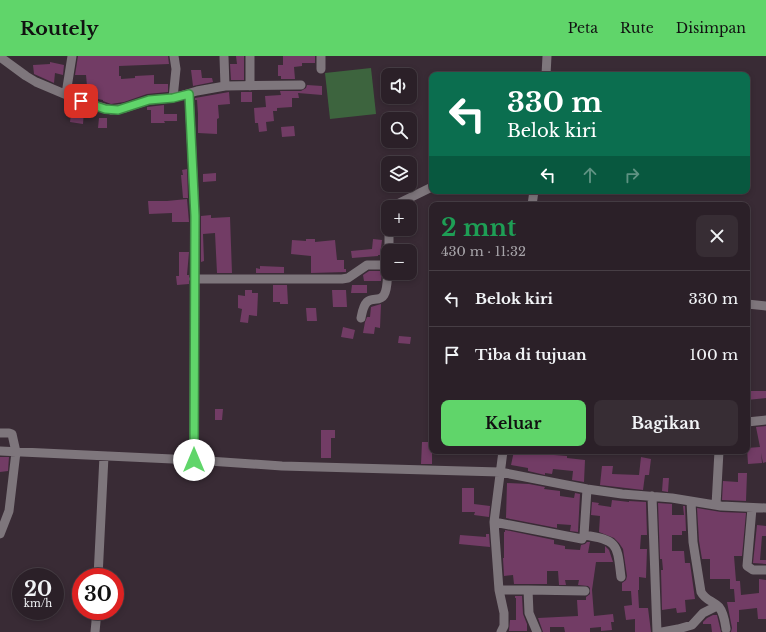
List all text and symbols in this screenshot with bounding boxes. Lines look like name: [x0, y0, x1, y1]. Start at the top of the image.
text: Routely: [20, 17, 98, 40]
text: Peta: [568, 19, 598, 37]
text: Rute: [620, 19, 654, 37]
text: Disimpan: [676, 19, 746, 37]
map controls: [381, 68, 417, 280]
button: sound: [381, 68, 417, 104]
pin: [64, 84, 98, 118]
text: 330 m: [507, 85, 602, 120]
icon: left: [441, 88, 493, 140]
icon: arrive: [70, 90, 92, 112]
button: search: [381, 112, 417, 148]
text: Belok kiri: [507, 120, 597, 142]
button: layers: [381, 156, 417, 192]
icon: left: [537, 164, 559, 186]
icon: ahead: [579, 164, 601, 186]
icon: right: [621, 164, 643, 186]
button: +: [381, 200, 417, 236]
text: 2 mnt: [441, 213, 516, 242]
button: close: [696, 215, 738, 257]
text: 430 m · 11:32: [441, 243, 526, 260]
button: −: [381, 244, 417, 280]
icon: left: [441, 288, 463, 310]
text: Belok kiri: [475, 289, 553, 308]
text: 330 m: [688, 289, 738, 308]
icon: arrive: [441, 344, 463, 366]
text: Tiba di tujuan: [475, 345, 587, 364]
text: 100 m: [689, 345, 738, 364]
button: Keluar: [441, 400, 586, 446]
button: Bagikan: [594, 400, 738, 446]
position arrow: [173, 439, 215, 481]
speed limit sign: 30: [72, 568, 124, 620]
text: 20: [24, 577, 52, 601]
text: km/h: [24, 597, 52, 610]

